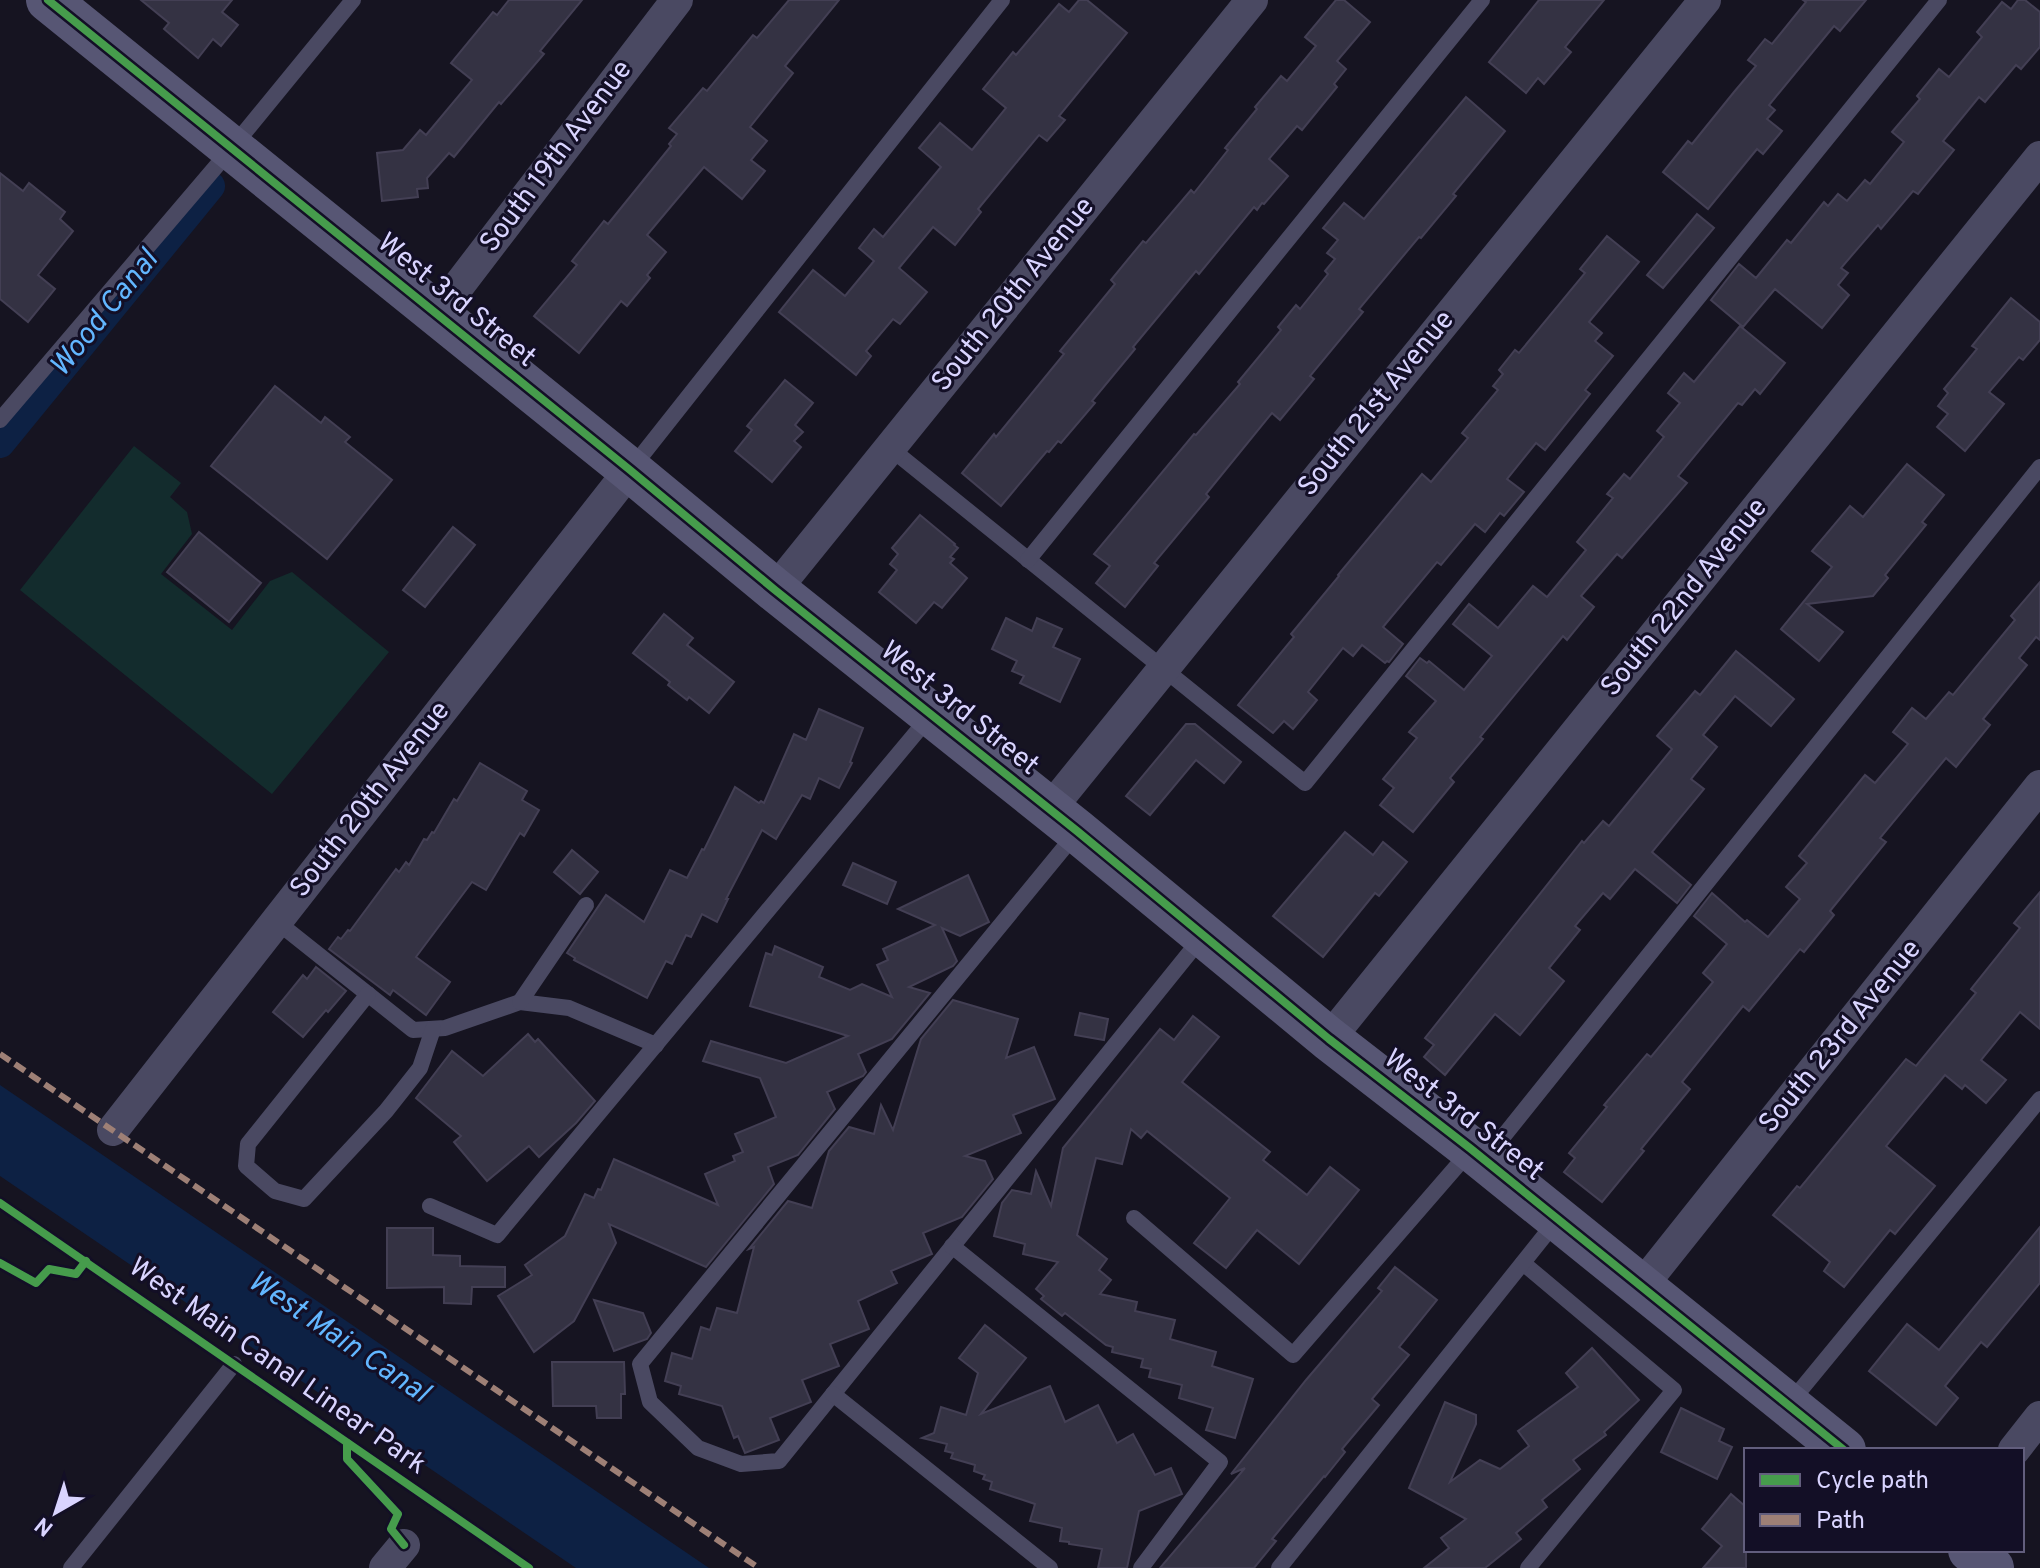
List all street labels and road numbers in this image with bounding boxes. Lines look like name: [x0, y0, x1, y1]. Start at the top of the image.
street label: South 19th Avenue: [473, 54, 641, 260]
street label: South 20th Avenue: [924, 190, 1104, 400]
street label: West 3rd Street: [369, 226, 543, 376]
street label: South 21st Avenue: [1291, 303, 1463, 505]
street label: South 22nd Avenue: [1594, 491, 1776, 705]
street label: West 3rd Street: [872, 634, 1046, 784]
street label: South 20th Avenue: [283, 694, 459, 906]
street label: South 23rd Avenue: [1752, 933, 1930, 1141]
street label: West 3rd Street: [1375, 1042, 1551, 1190]
street label: West Main Canal Linear Park: [121, 1250, 433, 1484]

